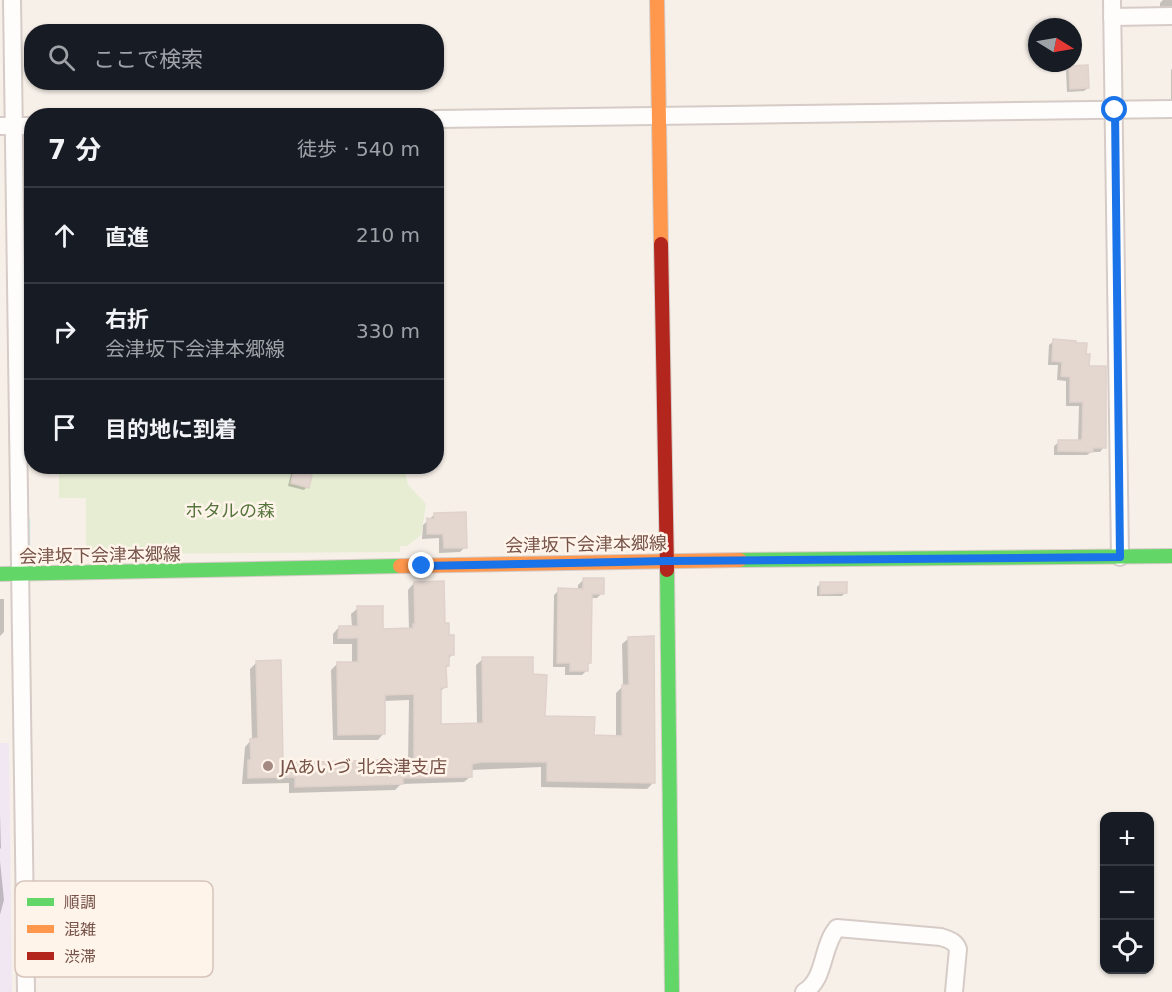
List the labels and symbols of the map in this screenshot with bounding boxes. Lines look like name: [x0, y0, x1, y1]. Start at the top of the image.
north arrow: [1028, 18, 1082, 72]
route start: [1101, 96, 1127, 122]
park label: ホタルの森: [185, 500, 275, 521]
street label: 会津坂下会津本郷線: [505, 532, 667, 556]
street label: 会津坂下会津本郷線: [19, 543, 181, 567]
route end: [408, 552, 434, 578]
place label: JAあいづ 北会津支店: [279, 756, 447, 777]
marker: JAあいづ 北会津支店: [261, 759, 275, 773]
legend: [15, 881, 213, 977]
text: 順調: [64, 893, 96, 912]
text: 混雑: [64, 920, 96, 939]
text: 渋滞: [64, 947, 96, 966]

